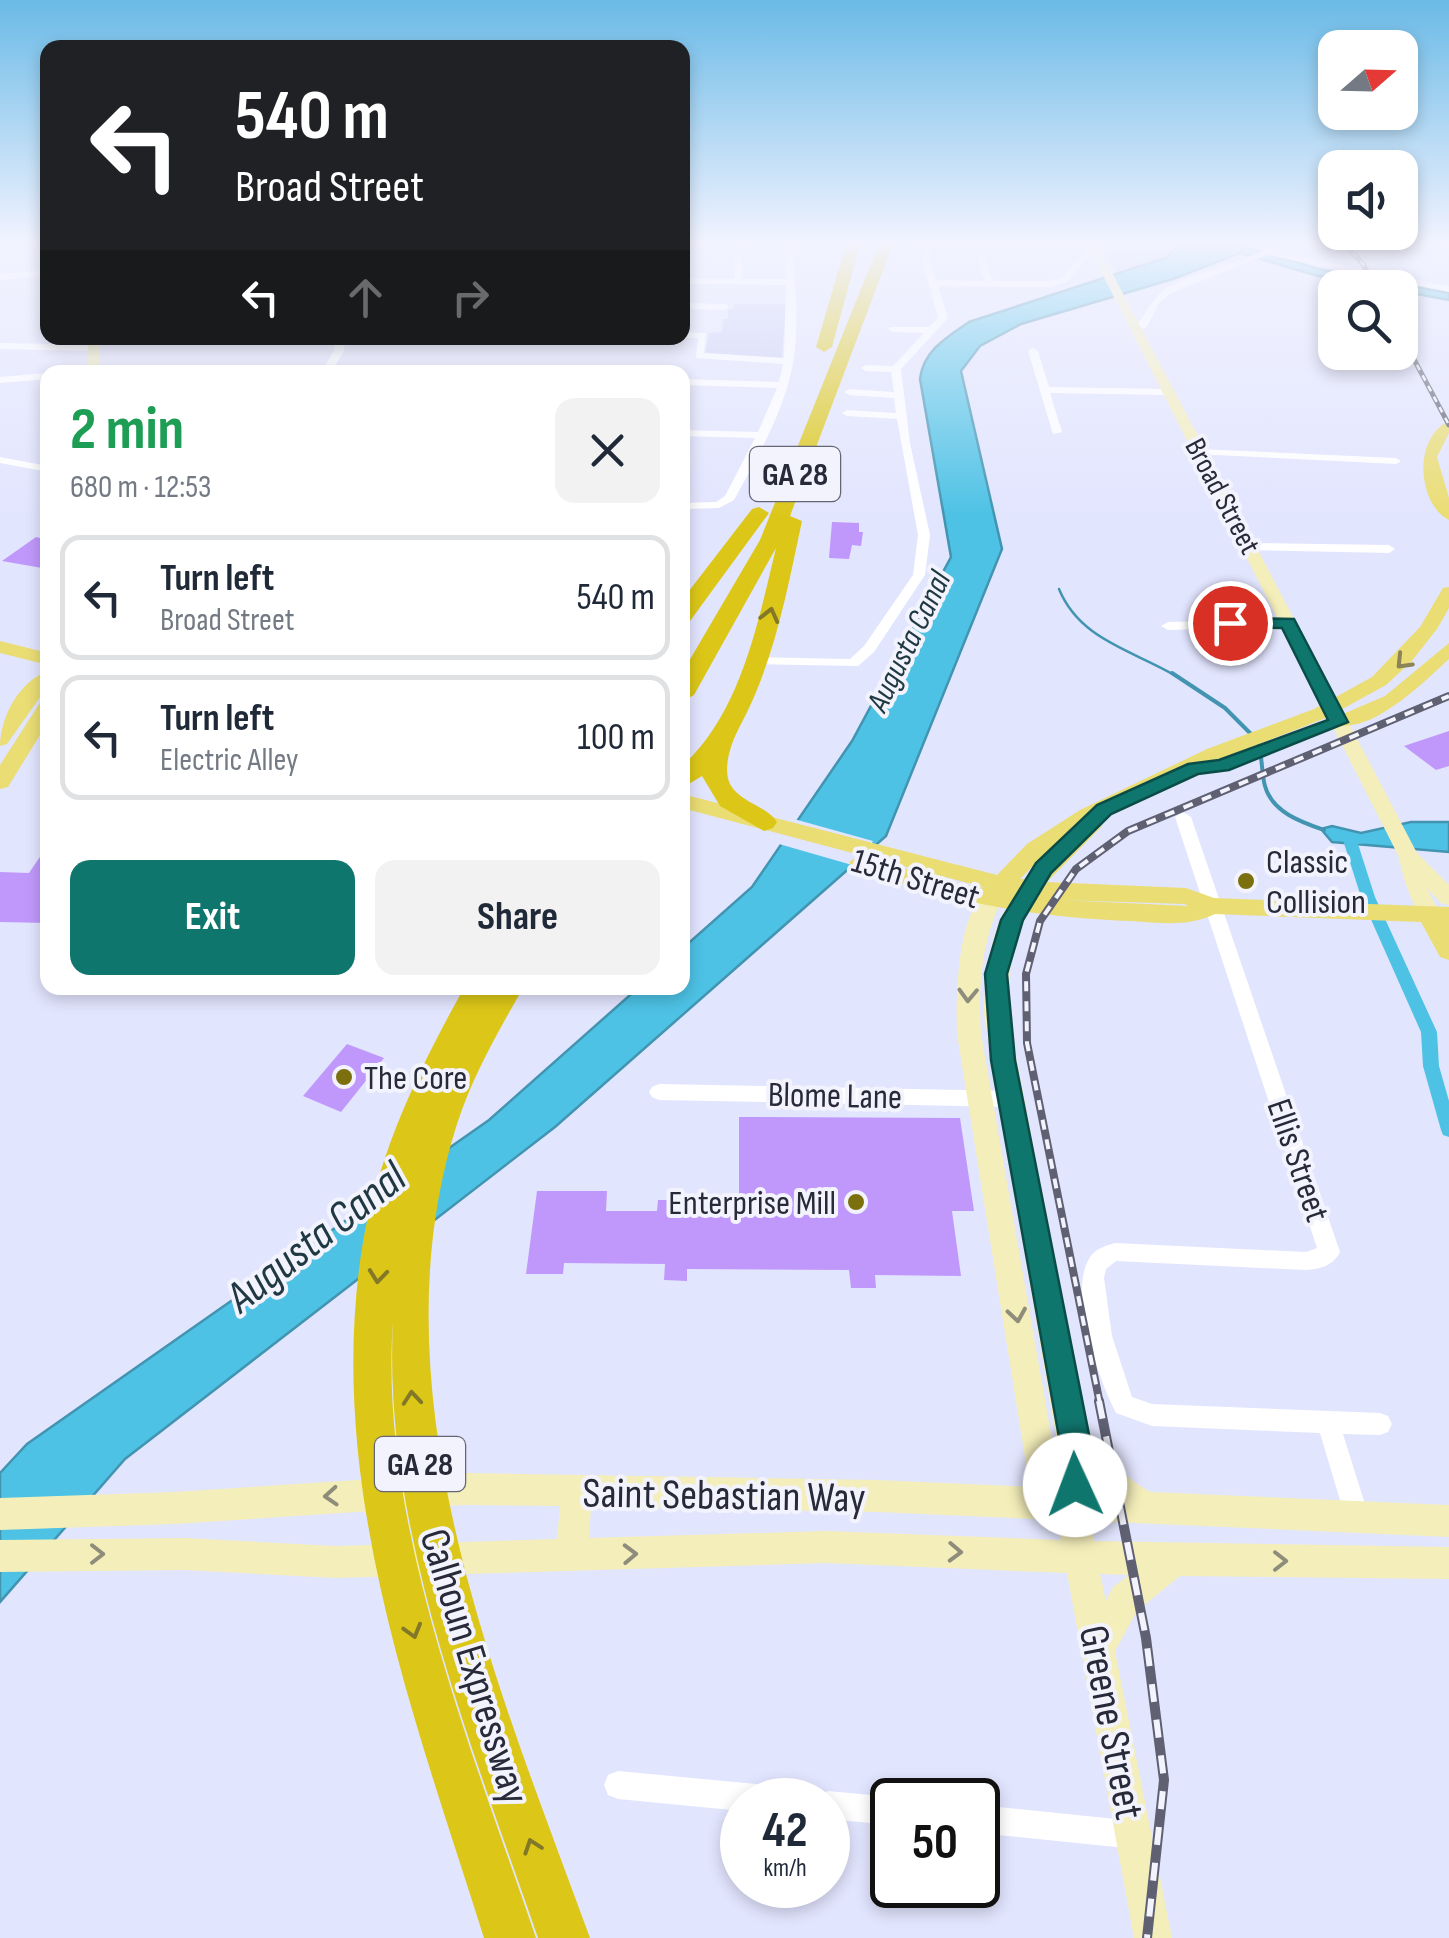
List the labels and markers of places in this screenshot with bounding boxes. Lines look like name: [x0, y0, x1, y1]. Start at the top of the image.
pin: [1188, 581, 1273, 666]
place label: Classic Collision: [1266, 841, 1366, 924]
marker: Classic Collision: [1235, 870, 1257, 892]
place label: The Core: [364, 1057, 467, 1100]
marker: The Core: [333, 1066, 355, 1088]
place label: Enterprise Mill: [668, 1182, 836, 1225]
marker: Enterprise Mill: [845, 1191, 867, 1213]

